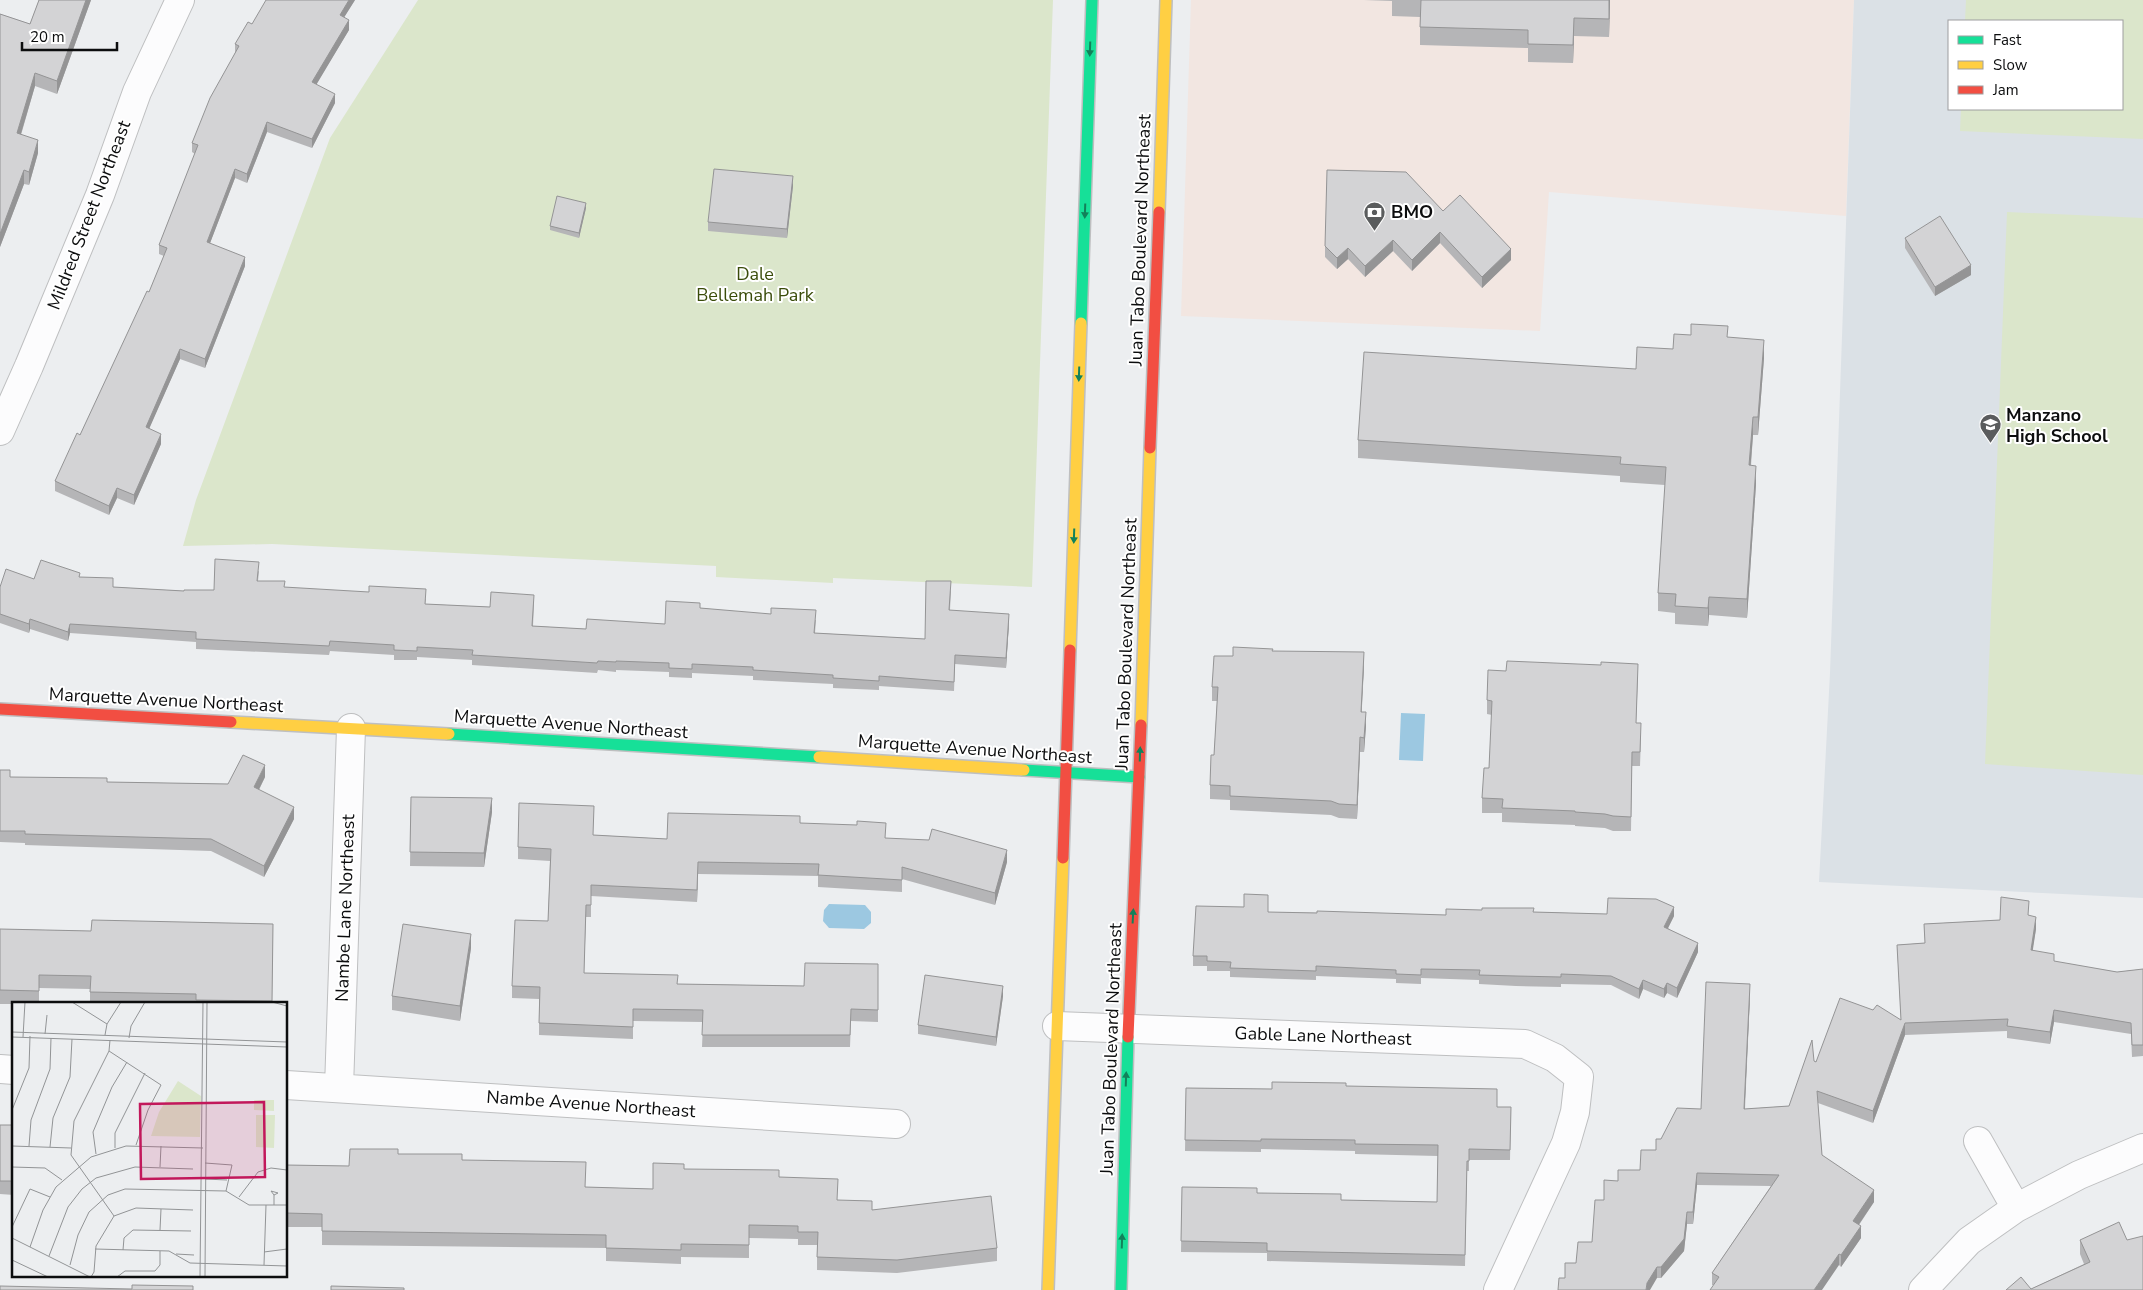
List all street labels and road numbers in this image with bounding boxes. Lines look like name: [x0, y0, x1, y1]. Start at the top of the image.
street label: Juan Tabo Boulevard Northeast: [1124, 113, 1156, 367]
street label: Mildred Street Northeast: [42, 116, 136, 313]
street label: Juan Tabo Boulevard Northeast: [1110, 517, 1142, 771]
street label: Marquette Avenue Northeast: [48, 682, 284, 718]
street label: Marquette Avenue Northeast: [453, 704, 690, 744]
street label: Marquette Avenue Northeast: [857, 729, 1094, 769]
street label: Nambe Lane Northeast: [330, 813, 360, 1002]
street label: Juan Tabo Boulevard Northeast: [1095, 922, 1127, 1176]
street label: Gable Lane Northeast: [1234, 1021, 1413, 1051]
street label: Nambe Avenue Northeast: [486, 1085, 697, 1123]

